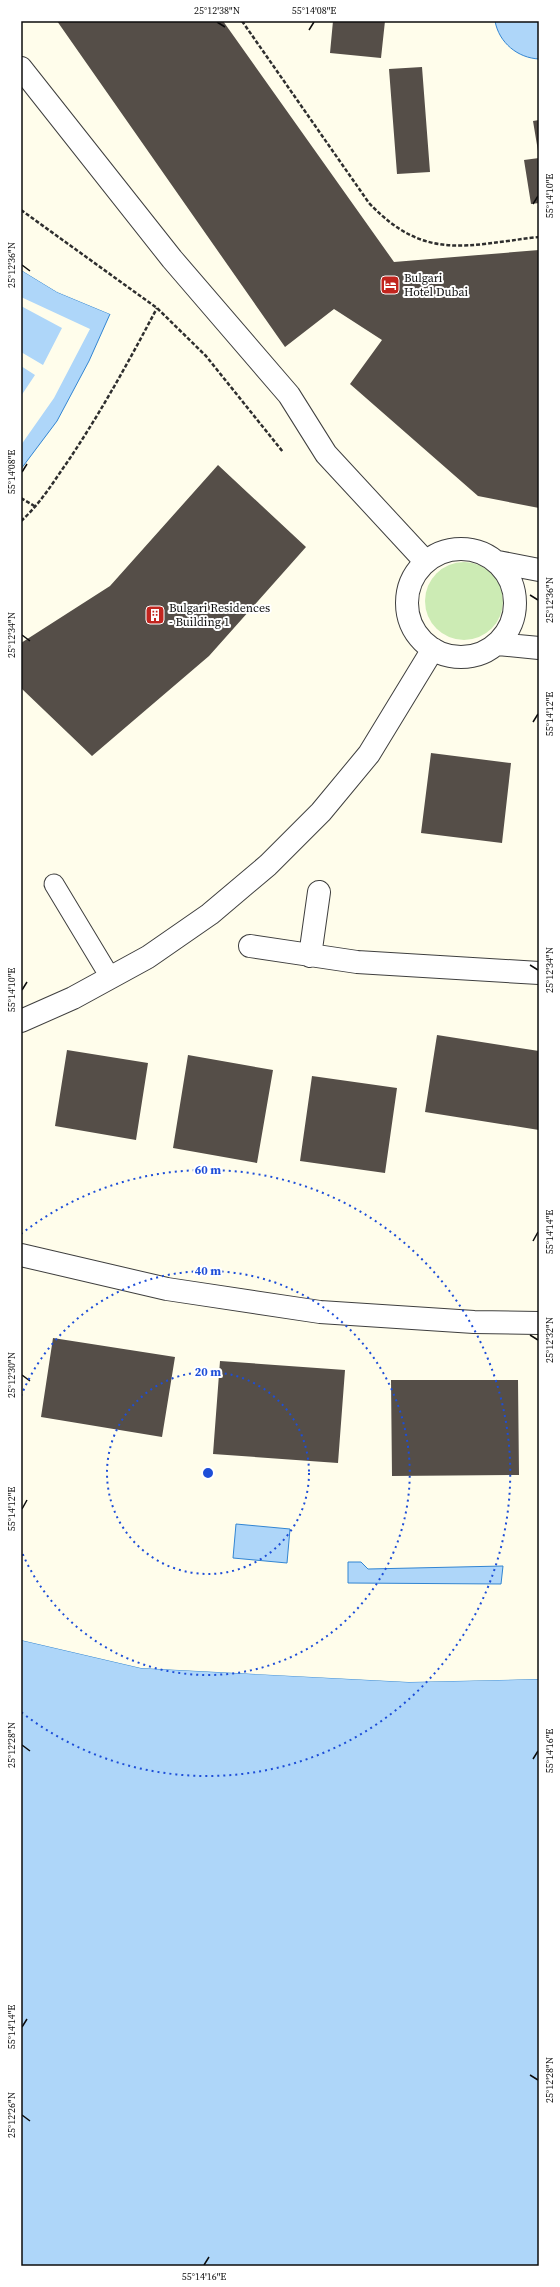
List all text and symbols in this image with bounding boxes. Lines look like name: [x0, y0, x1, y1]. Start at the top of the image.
text: 25°12'38"N: [194, 4, 240, 17]
text: 55°14'08"E: [292, 4, 336, 17]
text: 55°14'10"E: [543, 174, 556, 218]
text: 25°12'36"N: [5, 242, 18, 288]
place label: Bulgari Hotel Dubai: [404, 270, 469, 300]
hotel icon: Bulgari Hotel Dubai: [379, 274, 401, 296]
text: 55°14'08"E: [5, 450, 18, 494]
text: 25°12'36"N: [543, 577, 556, 623]
place label: Bulgari Residences - Building 1: [169, 600, 270, 630]
building icon: Bulgari Residences - Building 1: [144, 604, 166, 626]
text: 25°12'34"N: [5, 612, 18, 658]
text: 55°14'12"E: [543, 692, 556, 736]
text: 25°12'34"N: [543, 947, 556, 993]
text: 55°14'10"E: [5, 968, 18, 1012]
text: 60 m: [195, 1162, 221, 1178]
text: 55°14'14"E: [543, 1210, 556, 1254]
text: 40 m: [195, 1263, 221, 1279]
text: 25°12'32"N: [543, 1317, 556, 1363]
text: 25°12'30"N: [5, 1352, 18, 1398]
text: 20 m: [195, 1364, 221, 1380]
centre of rings: [201, 1466, 215, 1480]
text: 55°14'12"E: [5, 1487, 18, 1531]
text: 25°12'28"N: [5, 1722, 18, 1768]
text: 55°14'16"E: [543, 1729, 556, 1773]
text: 55°14'14"E: [5, 2005, 18, 2049]
text: 25°12'28"N: [543, 2057, 556, 2103]
text: 25°12'26"N: [5, 2092, 18, 2138]
text: 55°14'16"E: [182, 2270, 226, 2283]

